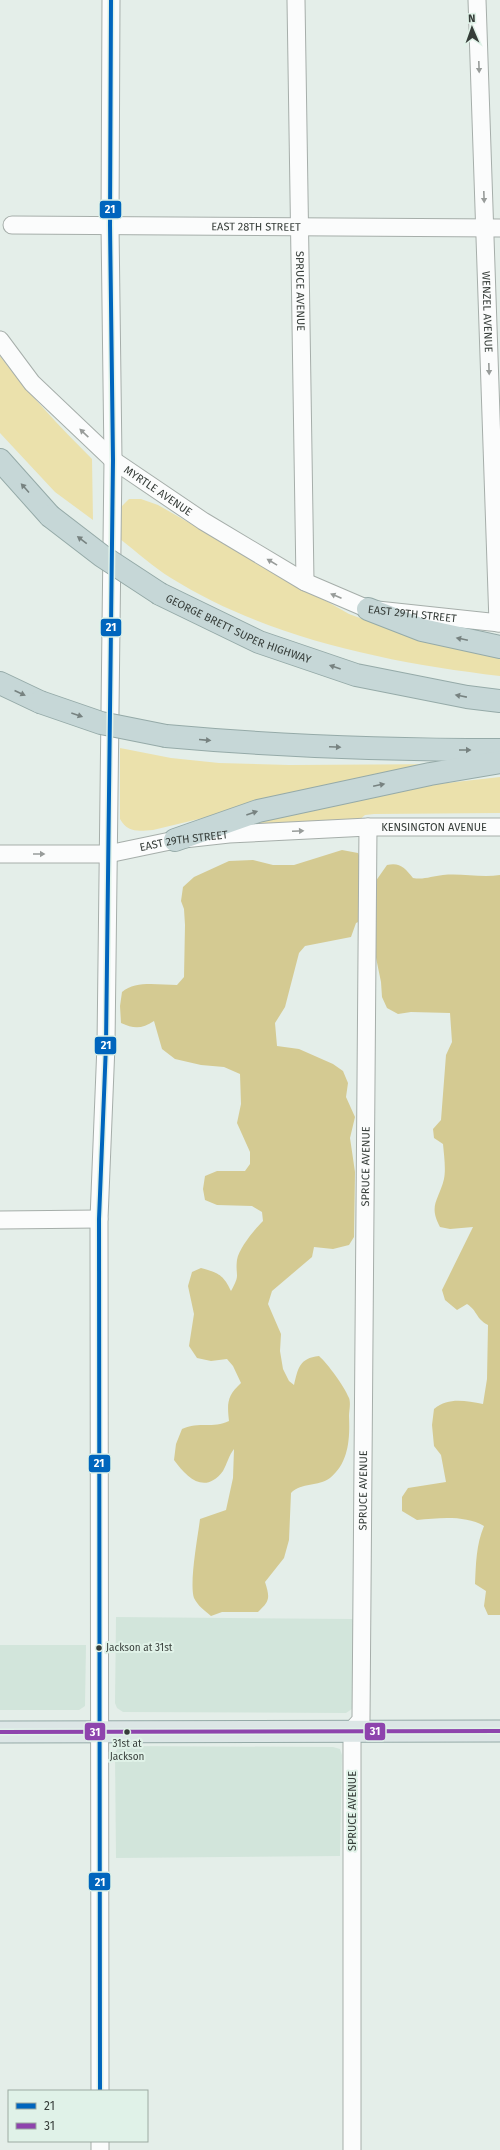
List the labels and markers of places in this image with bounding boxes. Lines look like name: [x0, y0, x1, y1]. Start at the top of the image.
place label: Jackson at 31st: [106, 1642, 173, 1654]
marker: Jackson at 31st: [94, 1643, 104, 1653]
marker: 31st at Jackson: [122, 1727, 132, 1737]
place label: 31st at Jackson: [110, 1738, 144, 1763]

